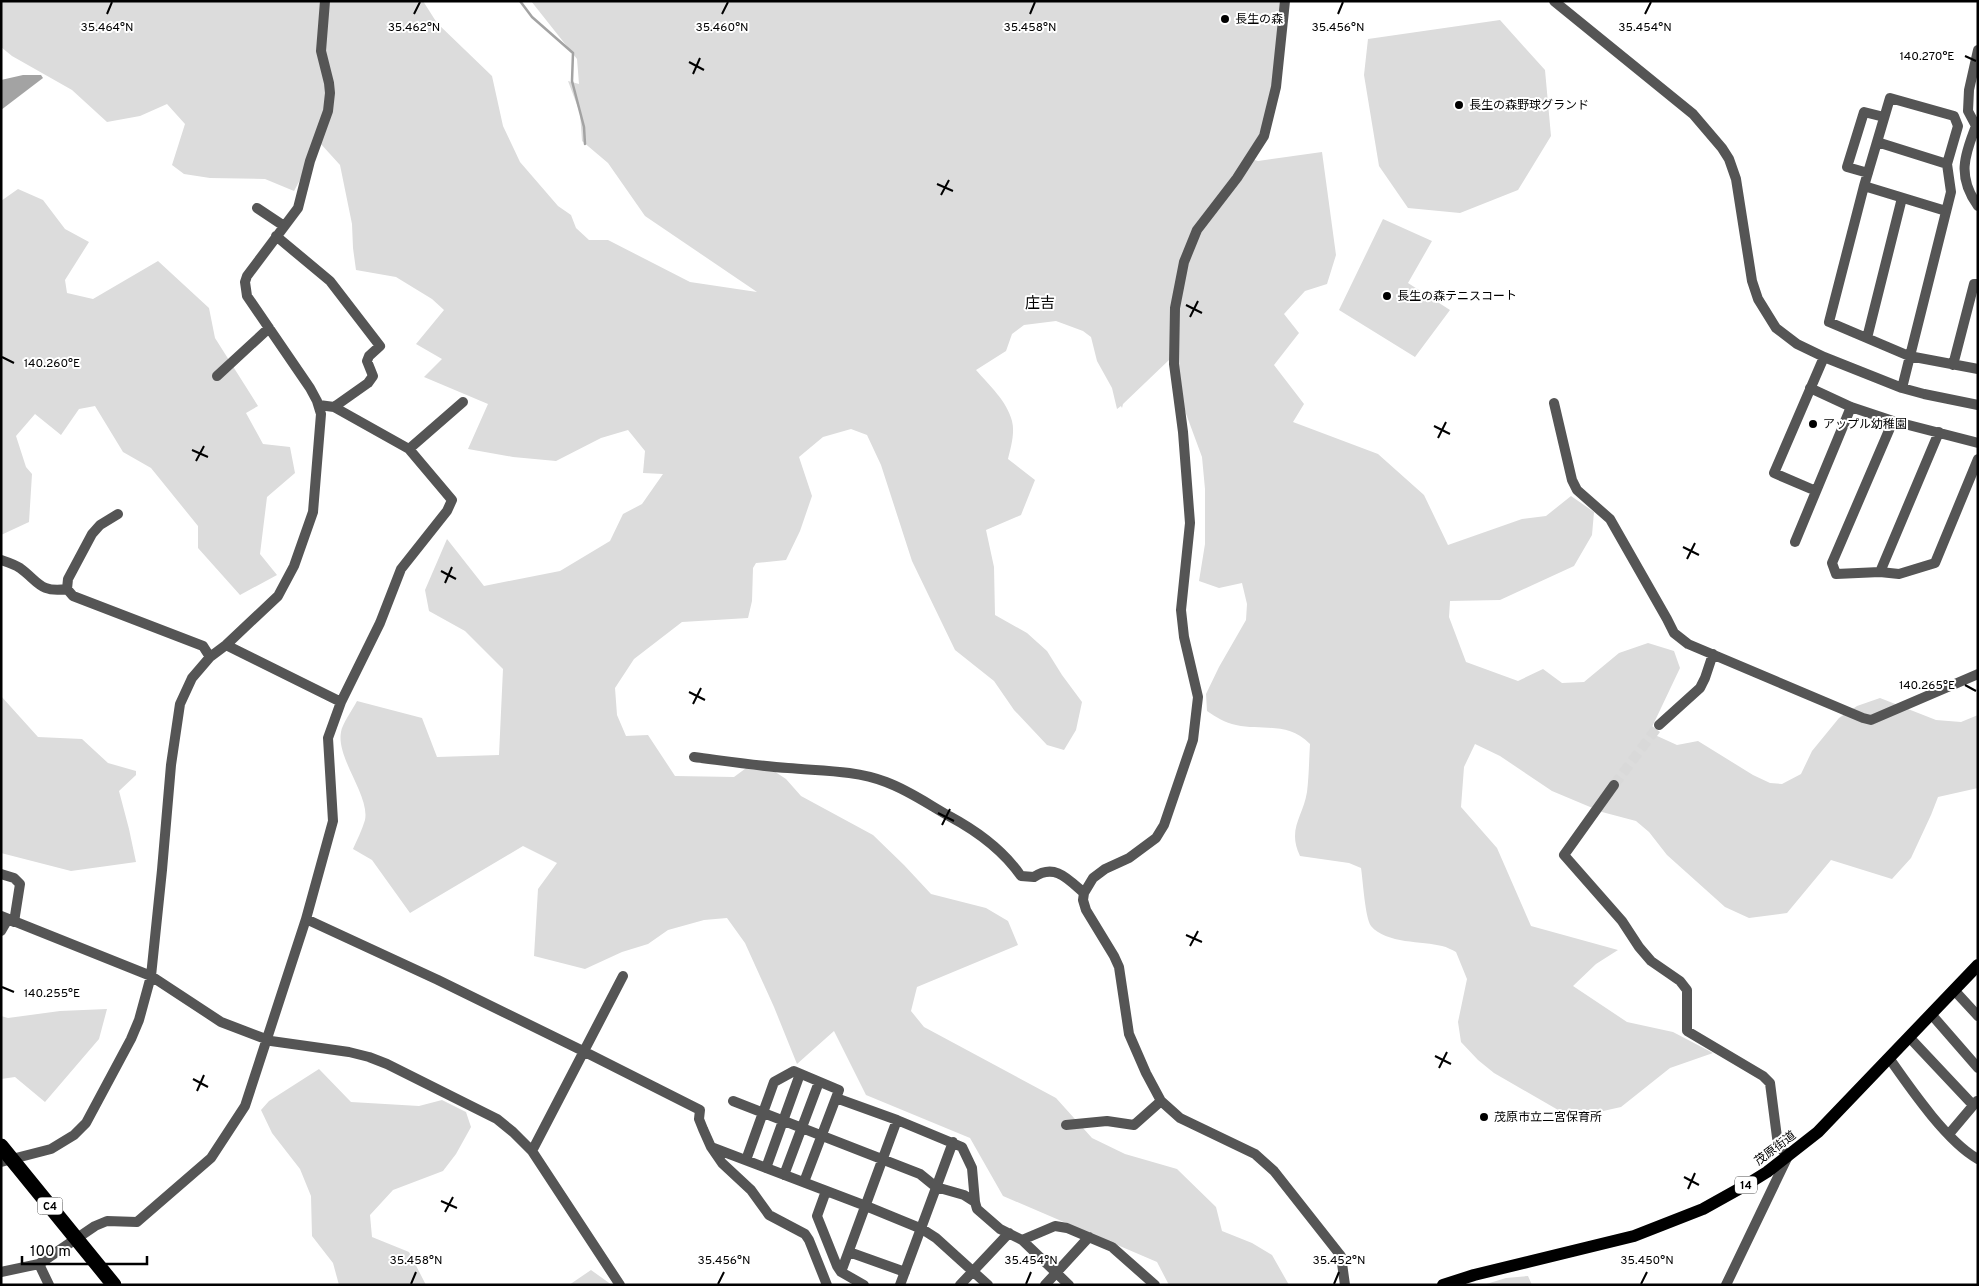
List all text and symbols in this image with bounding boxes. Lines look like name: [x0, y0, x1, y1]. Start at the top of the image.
place label: 長生の森: [1235, 12, 1283, 28]
marker: 長生の森: [1219, 13, 1231, 25]
text: 35.464°N: [81, 20, 133, 36]
text: 35.462°N: [388, 20, 440, 36]
text: 35.460°N: [695, 20, 749, 36]
text: 35.458°N: [1003, 20, 1057, 36]
text: 35.456°N: [1312, 20, 1364, 36]
text: 35.454°N: [1618, 20, 1672, 36]
text: 140.270°E: [1899, 49, 1955, 65]
place label: 長生の森野球グランド: [1469, 98, 1589, 114]
marker: 長生の森野球グランド: [1453, 99, 1465, 111]
place label: 長生の森テニスコート: [1397, 289, 1517, 305]
marker: 長生の森テニスコート: [1381, 290, 1393, 302]
district label: 庄吉: [1025, 295, 1055, 314]
text: 140.260°E: [24, 356, 80, 372]
place label: アップル幼稚園: [1823, 417, 1907, 433]
marker: アップル幼稚園: [1807, 418, 1819, 430]
text: 140.265°E: [1899, 678, 1955, 694]
text: 140.255°E: [24, 986, 80, 1002]
place label: 茂原市立二宮保育所: [1494, 1110, 1602, 1126]
marker: 茂原市立二宮保育所: [1478, 1111, 1490, 1123]
street label: 茂原街道: [1752, 1128, 1800, 1170]
road number: 14: [1735, 1176, 1757, 1194]
road number: C4: [38, 1198, 62, 1214]
scale bar: [22, 1234, 148, 1266]
text: 100 m: [30, 1243, 71, 1262]
text: 35.458°N: [389, 1253, 443, 1269]
text: 35.456°N: [698, 1253, 750, 1269]
text: 35.454°N: [1004, 1253, 1058, 1269]
text: 35.452°N: [1313, 1253, 1365, 1269]
text: 35.450°N: [1620, 1253, 1674, 1269]

